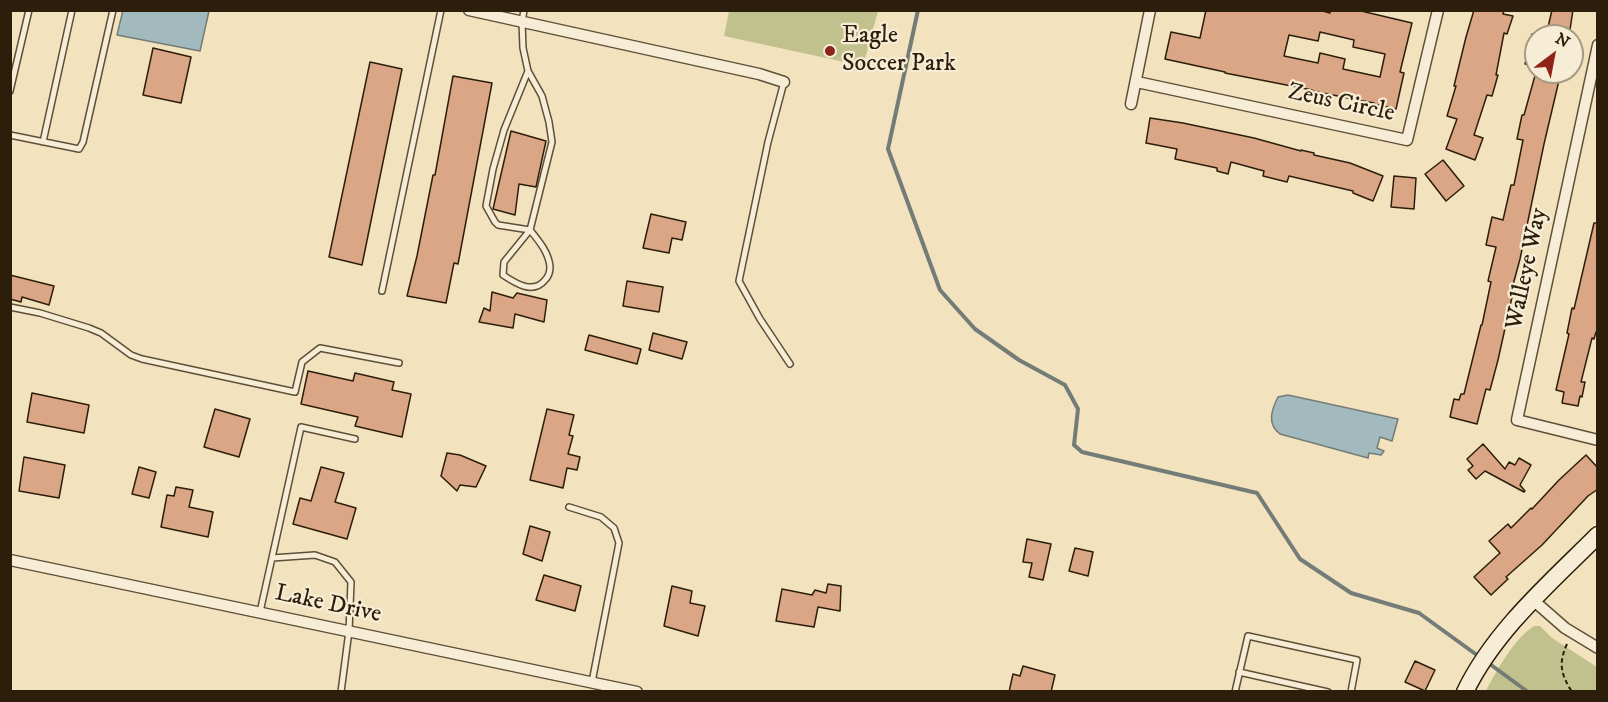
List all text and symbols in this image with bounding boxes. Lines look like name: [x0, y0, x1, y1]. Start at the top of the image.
place label: Eagle Soccer Park: [842, 23, 956, 79]
north arrow: [1524, 24, 1584, 84]
text: N: [1552, 28, 1573, 52]
marker: Eagle Soccer Park: [823, 44, 837, 58]
street label: Zeus Circle: [1285, 79, 1397, 129]
street label: Walleye Way: [1501, 206, 1555, 332]
street label: Lake Drive: [272, 580, 384, 630]

